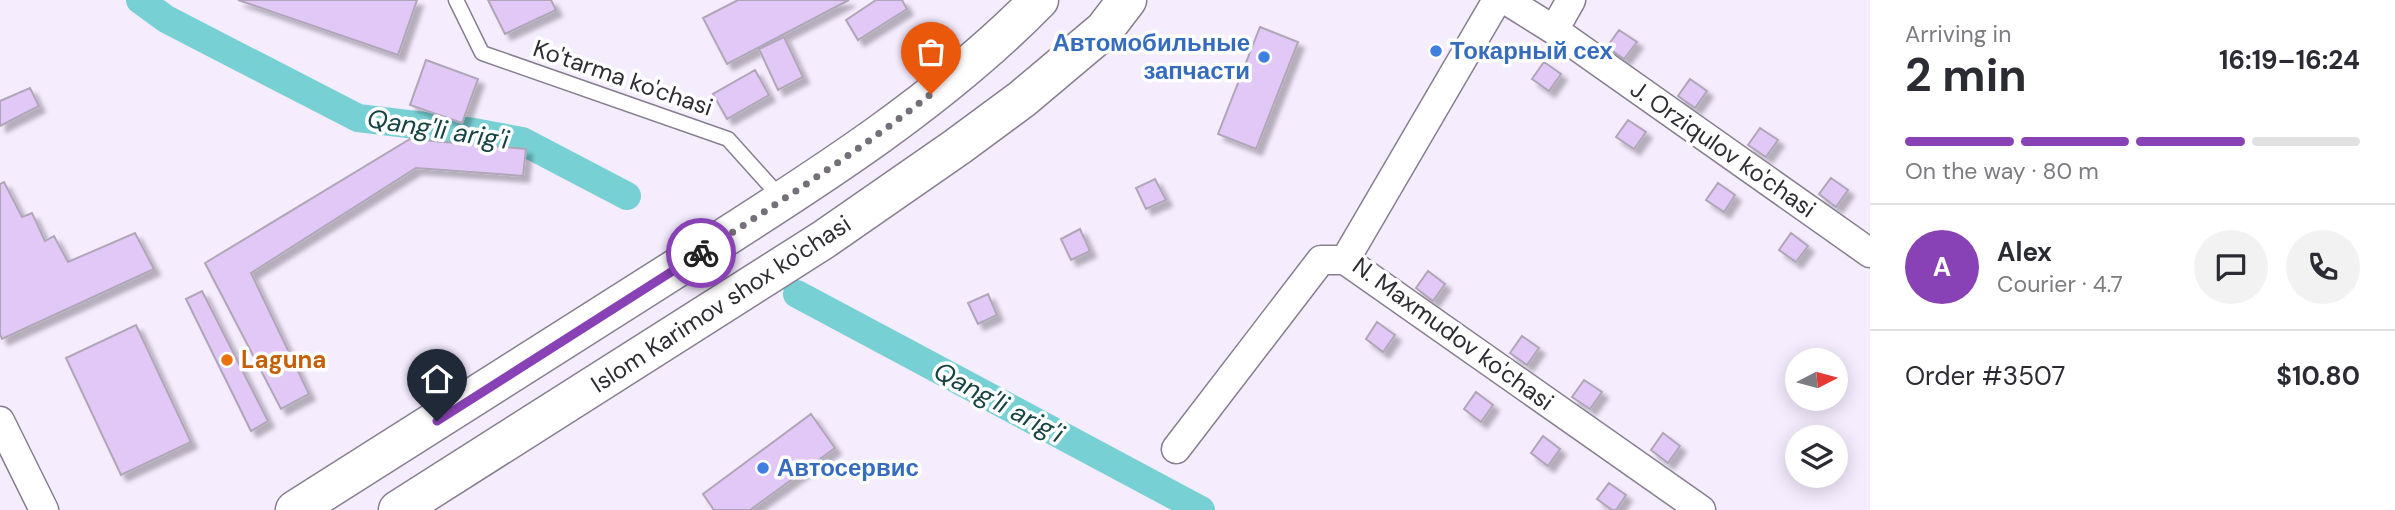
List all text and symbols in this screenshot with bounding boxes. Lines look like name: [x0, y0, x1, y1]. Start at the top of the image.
text: Arriving in: [1905, 19, 2011, 49]
pin: [901, 22, 961, 94]
place label: Автомобильные запчасти: [1052, 27, 1250, 86]
street label: Ko'tarma ko'chasi: [529, 32, 717, 123]
icon: bag: [912, 33, 950, 71]
place label: Токарный сех: [1450, 35, 1614, 66]
marker: Токарный сех: [1428, 43, 1444, 59]
text: 16:19–16:24: [2219, 43, 2360, 77]
text: 2 min: [1905, 45, 2027, 105]
marker: Автомобильные запчасти: [1256, 49, 1272, 65]
street label: J. Orziqulov ko'chasi: [1625, 73, 1822, 224]
water label: Qang'li arig'i: [365, 101, 512, 157]
text: On the way · 80 m: [1905, 156, 2099, 186]
street label: Islom Karimov shox ko'chasi: [585, 208, 857, 399]
courier: [666, 218, 736, 288]
button: chat: [2194, 230, 2268, 304]
button: phone: [2286, 230, 2360, 304]
icon: bike: [682, 234, 720, 272]
text: Alex: [1997, 235, 2052, 269]
street label: N. Maxmudov ko'chasi: [1347, 250, 1560, 417]
text: A: [1933, 250, 1951, 284]
text: Courier · 4.7: [1997, 269, 2123, 299]
place label: Laguna: [241, 344, 326, 375]
north arrow: [1785, 348, 1848, 411]
map controls: [1785, 348, 1848, 488]
pin: [407, 349, 467, 421]
marker: Laguna: [219, 352, 235, 368]
water label: Qang'li arig'i: [928, 353, 1071, 451]
text: Order #3507: [1905, 359, 2065, 393]
text: $10.80: [2276, 359, 2360, 393]
icon: home: [418, 360, 456, 398]
button: layers: [1785, 425, 1848, 488]
place label: Автосервис: [777, 452, 919, 483]
marker: Автосервис: [755, 460, 771, 476]

